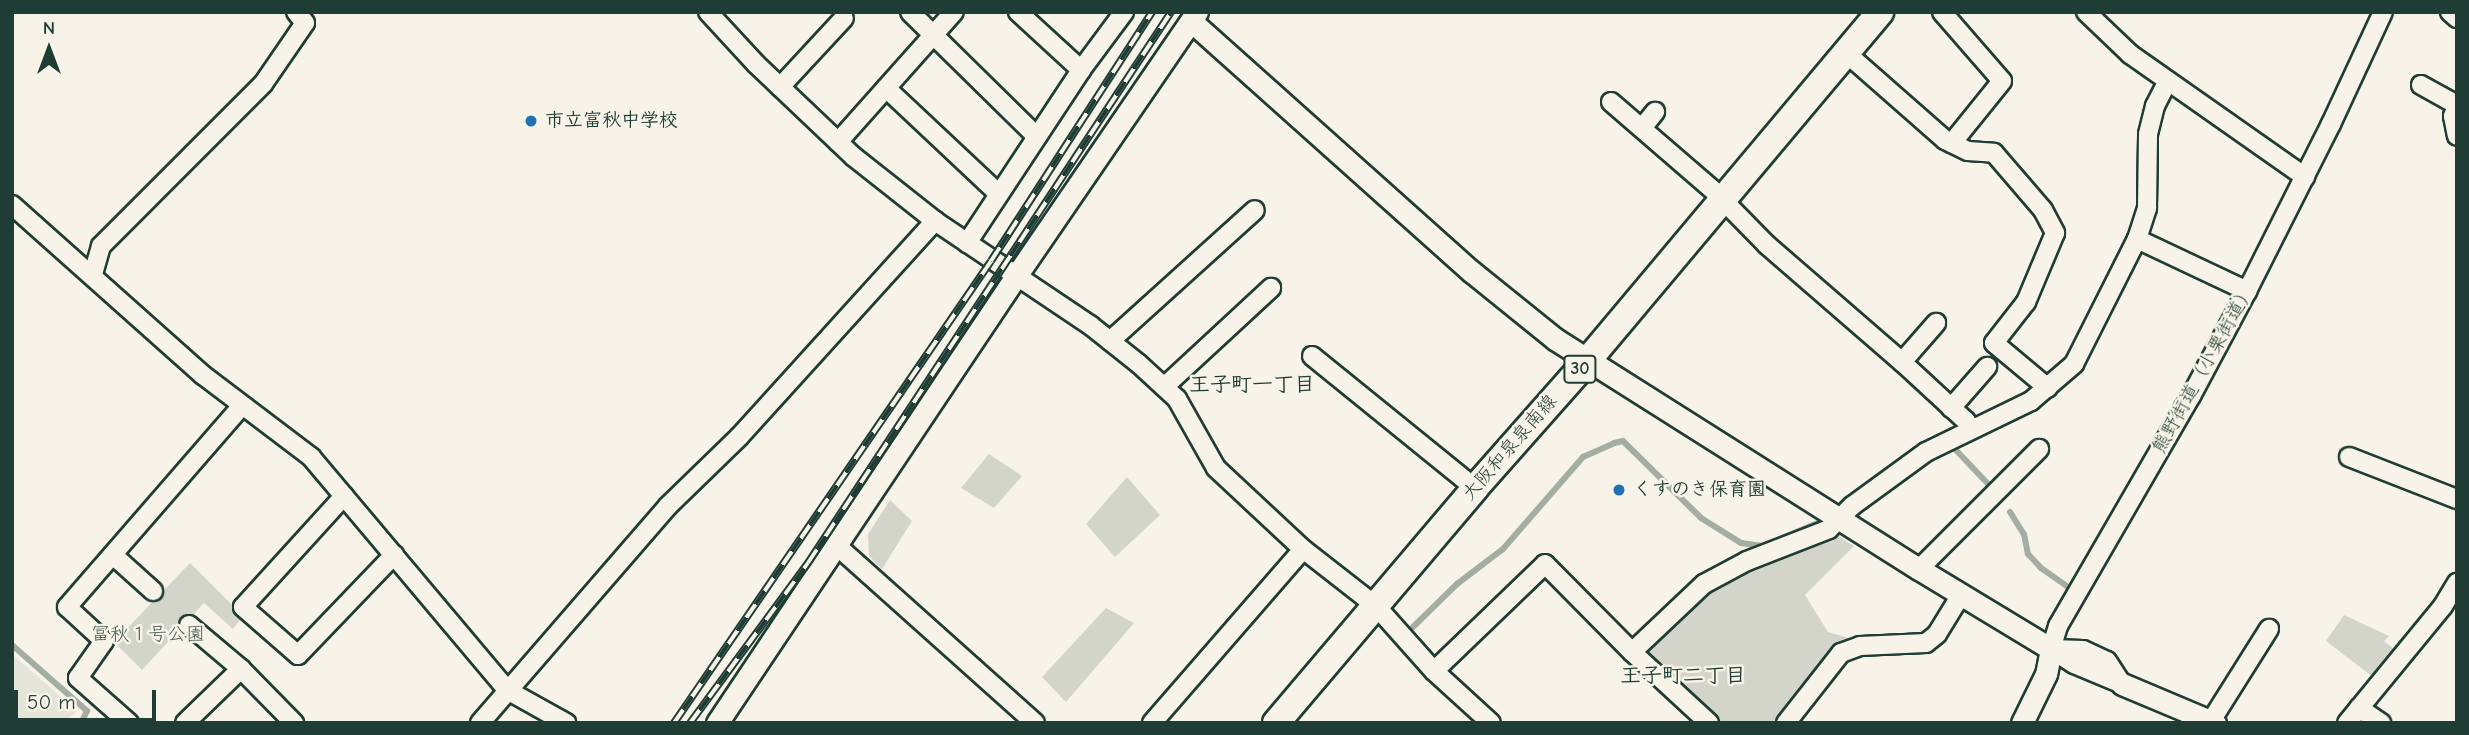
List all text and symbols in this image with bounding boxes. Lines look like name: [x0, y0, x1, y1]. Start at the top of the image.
north arrow: [14, 14, 84, 84]
text: N: [43, 17, 55, 39]
place label: 市立富秋中学校: [545, 110, 678, 132]
marker: 市立富秋中学校: [523, 113, 539, 129]
street label: 熊野街道（小栗街道）: [2148, 280, 2260, 458]
road number: 30: [1562, 354, 1598, 384]
district label: 王子町一丁目: [1189, 371, 1315, 397]
street label: 大阪和泉泉南線: [1458, 390, 1562, 506]
place label: くすのき保育園: [1633, 479, 1766, 501]
marker: くすのき保育園: [1611, 482, 1627, 498]
park label: 冨秋１号公園: [91, 624, 205, 646]
district label: 王子町二丁目: [1620, 662, 1746, 688]
scale bar: [18, 676, 159, 720]
text: 50 m: [27, 690, 76, 714]

